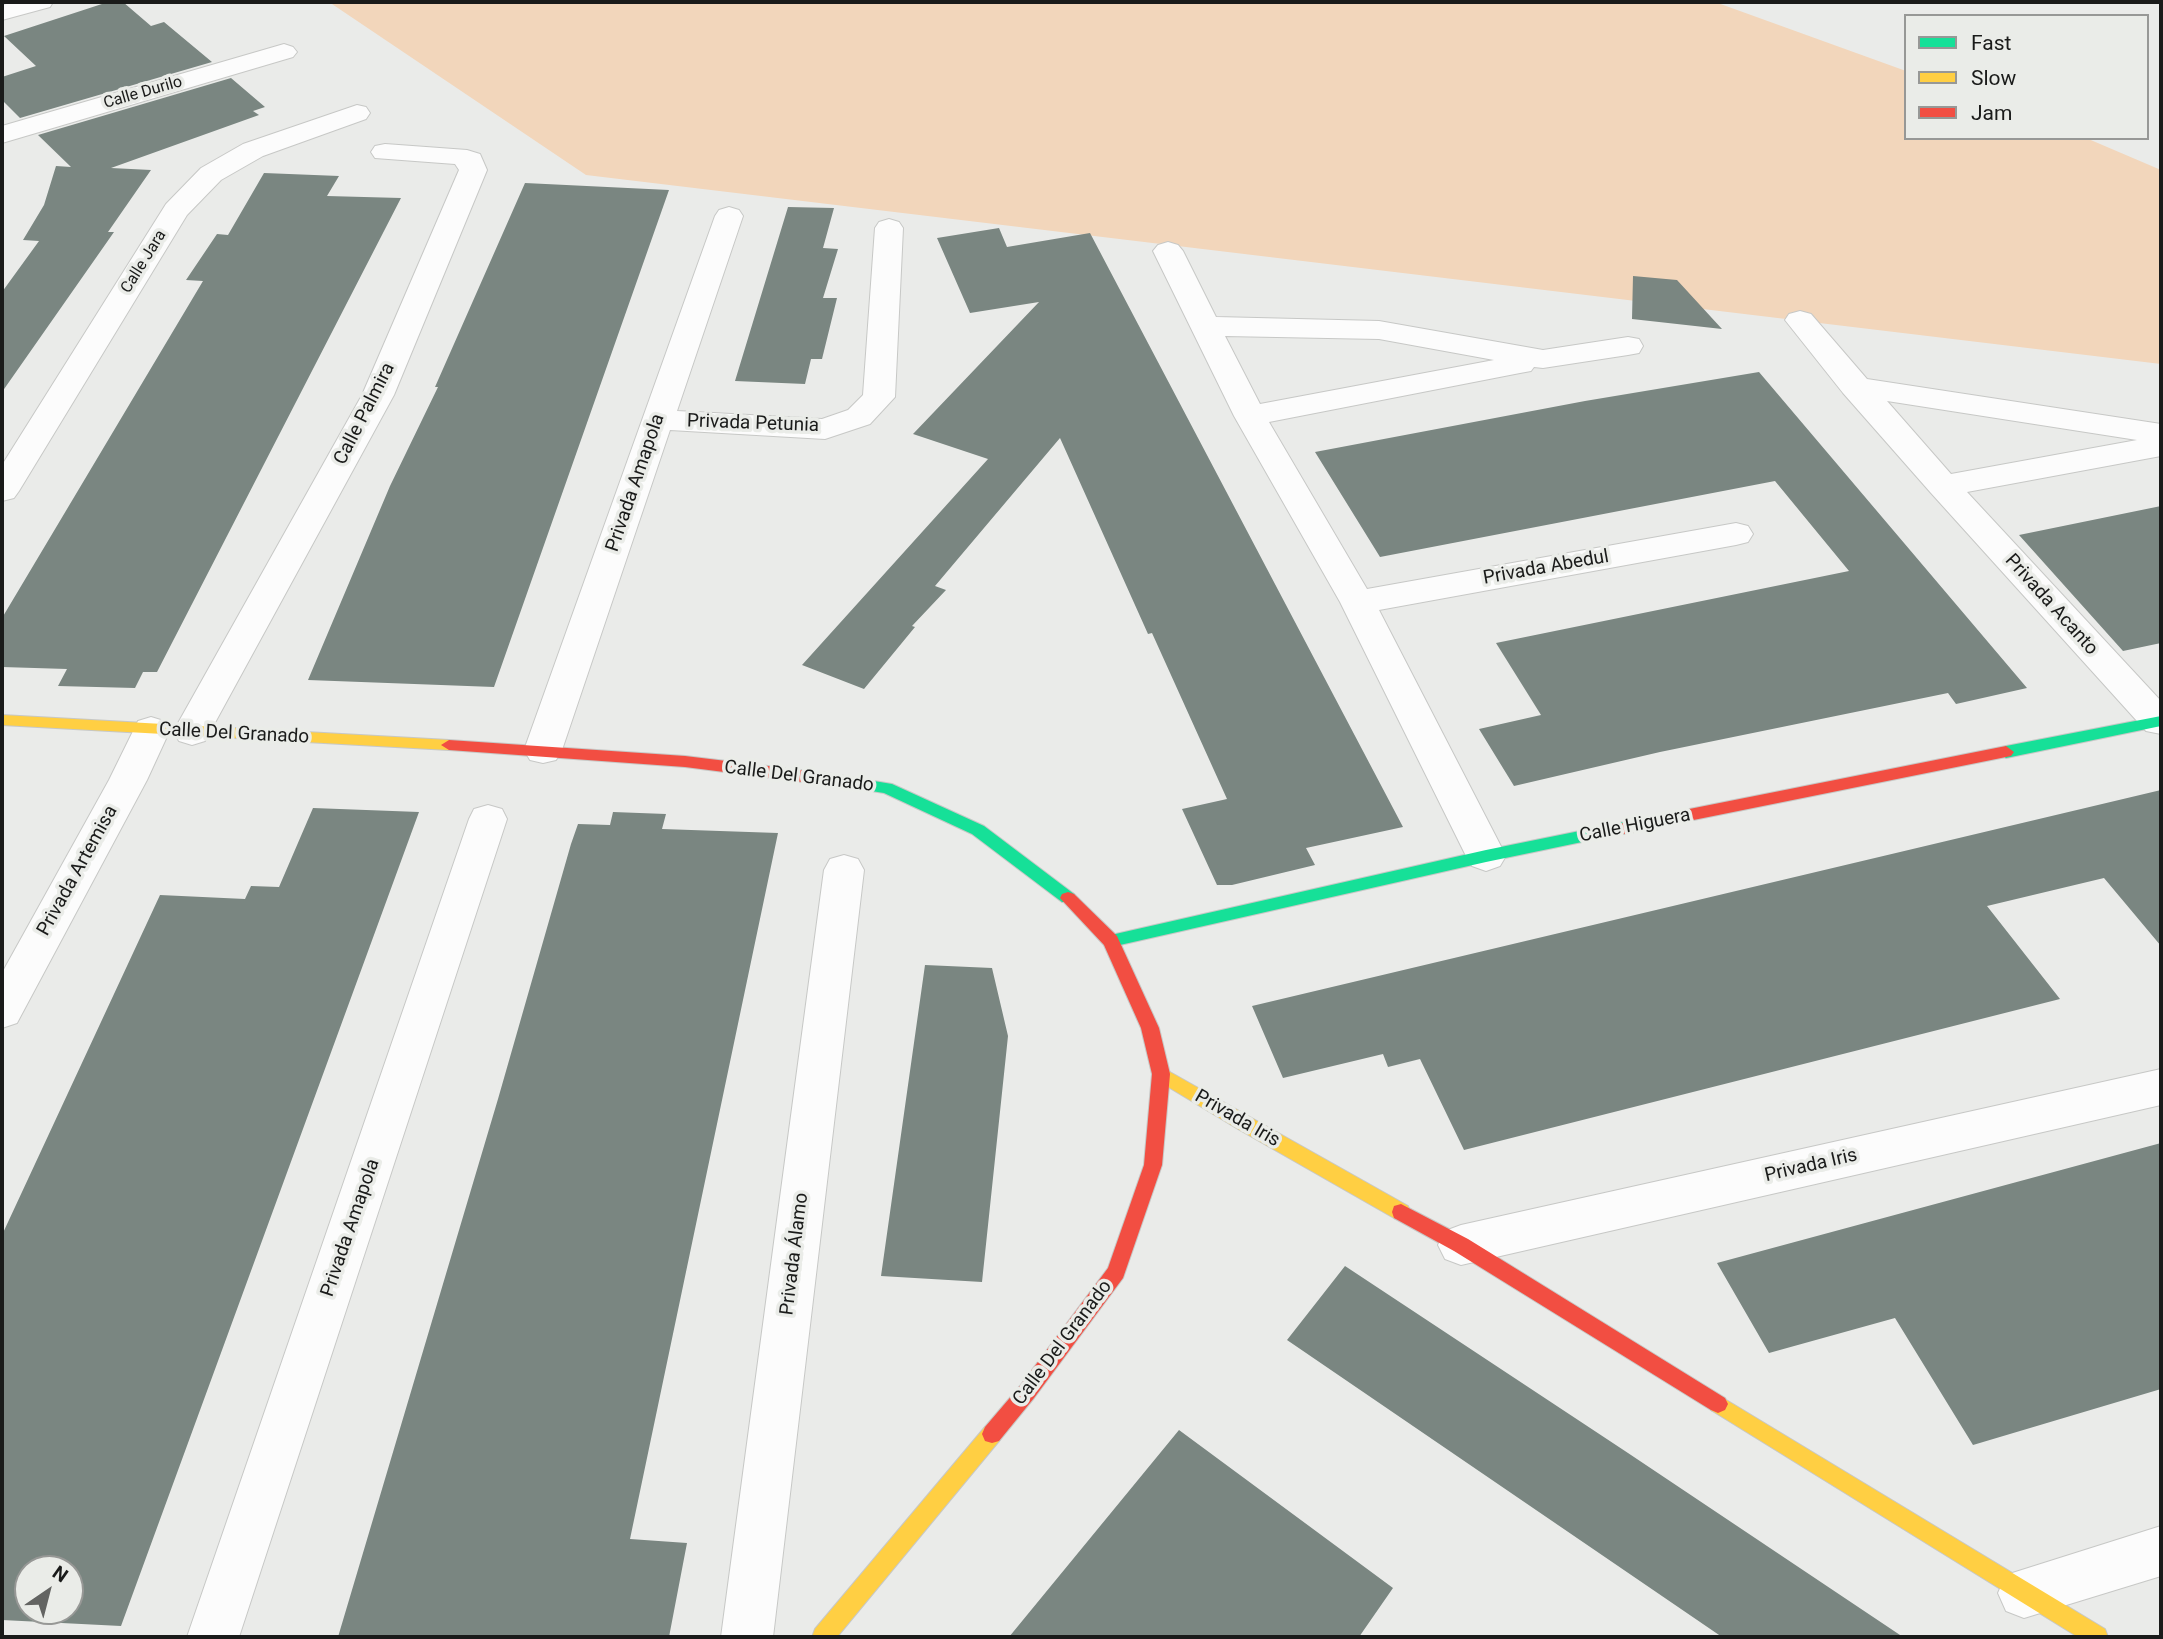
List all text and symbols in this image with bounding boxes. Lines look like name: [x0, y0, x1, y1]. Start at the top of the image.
legend: [1904, 14, 2149, 140]
text: Fast: [1971, 31, 2011, 55]
text: Slow: [1971, 66, 2016, 90]
street label: Calle Durilo: [101, 73, 185, 113]
text: Jam: [1971, 101, 2012, 125]
street label: Calle Jara: [117, 227, 171, 297]
street label: Calle Palmira: [330, 359, 400, 469]
street label: Privada Petunia: [686, 410, 820, 438]
street label: Privada Amapola: [602, 411, 670, 555]
street label: Privada Abedul: [1481, 546, 1611, 590]
street label: Privada Acanto: [2000, 550, 2102, 660]
street label: Calle Del Granado: [158, 719, 310, 749]
street label: Calle Del Granado: [723, 757, 875, 797]
street label: Privada Artemisa: [33, 802, 123, 940]
street label: Calle Higuera: [1578, 804, 1692, 848]
street label: Privada Iris: [1190, 1086, 1284, 1152]
street label: Privada Iris: [1763, 1144, 1859, 1188]
street label: Privada Amapola: [317, 1156, 385, 1300]
street label: Privada Álamo: [776, 1192, 814, 1316]
street label: Calle Del Granado: [1009, 1276, 1117, 1410]
north arrow: [14, 1555, 84, 1625]
text: N: [48, 1561, 72, 1587]

